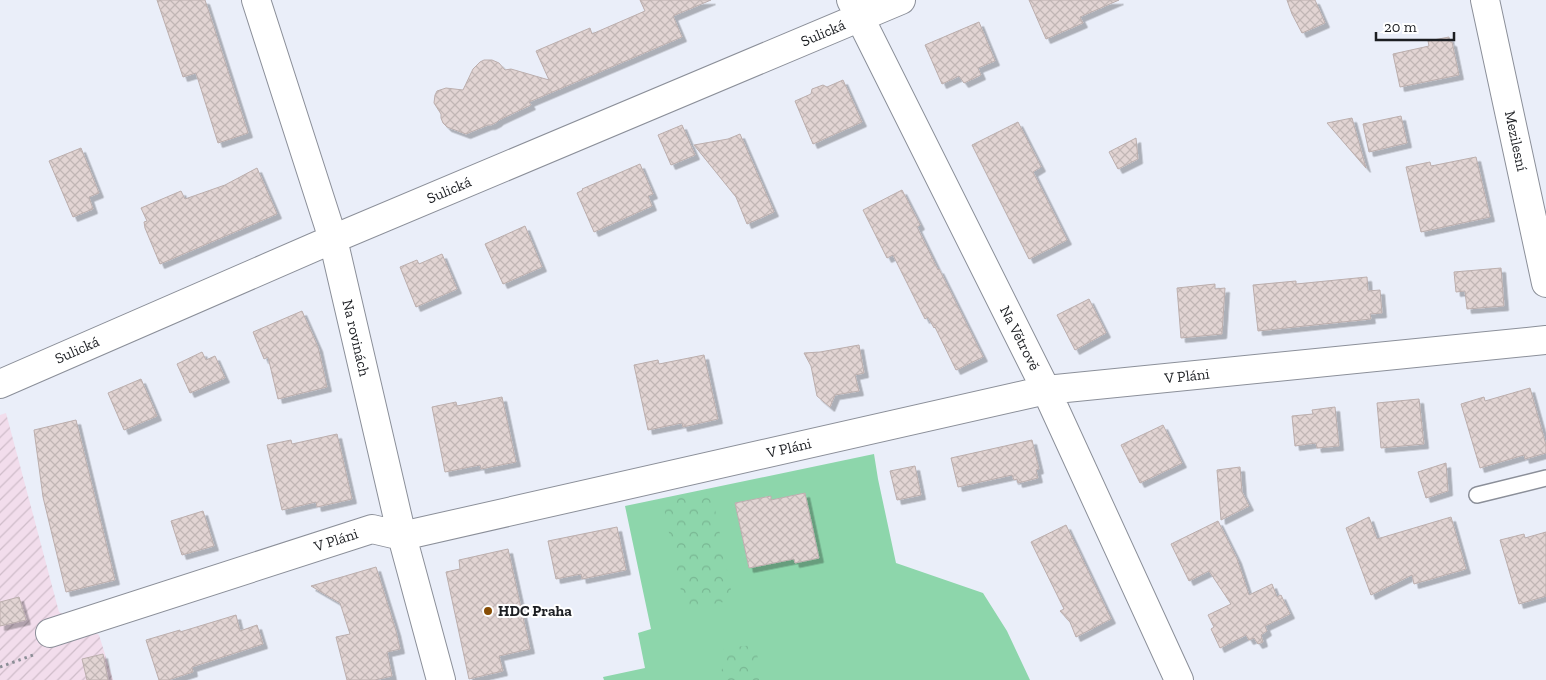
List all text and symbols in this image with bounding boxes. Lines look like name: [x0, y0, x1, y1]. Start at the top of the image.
scale bar: [1376, 10, 1454, 42]
street label: Sulická: [798, 16, 848, 50]
text: 20 m: [1384, 18, 1417, 36]
street label: Mezilesní: [1501, 109, 1531, 173]
street label: Sulická: [424, 173, 474, 207]
street label: Na rovinách: [338, 298, 374, 379]
street label: Na Větrově: [996, 303, 1044, 373]
street label: Sulická: [52, 332, 102, 368]
street label: V Pláni: [1163, 365, 1210, 387]
street label: V Pláni: [764, 434, 813, 462]
street label: V Pláni: [311, 524, 360, 556]
place label: HDC Praha: [498, 602, 572, 620]
marker: HDC Praha: [482, 605, 494, 617]

